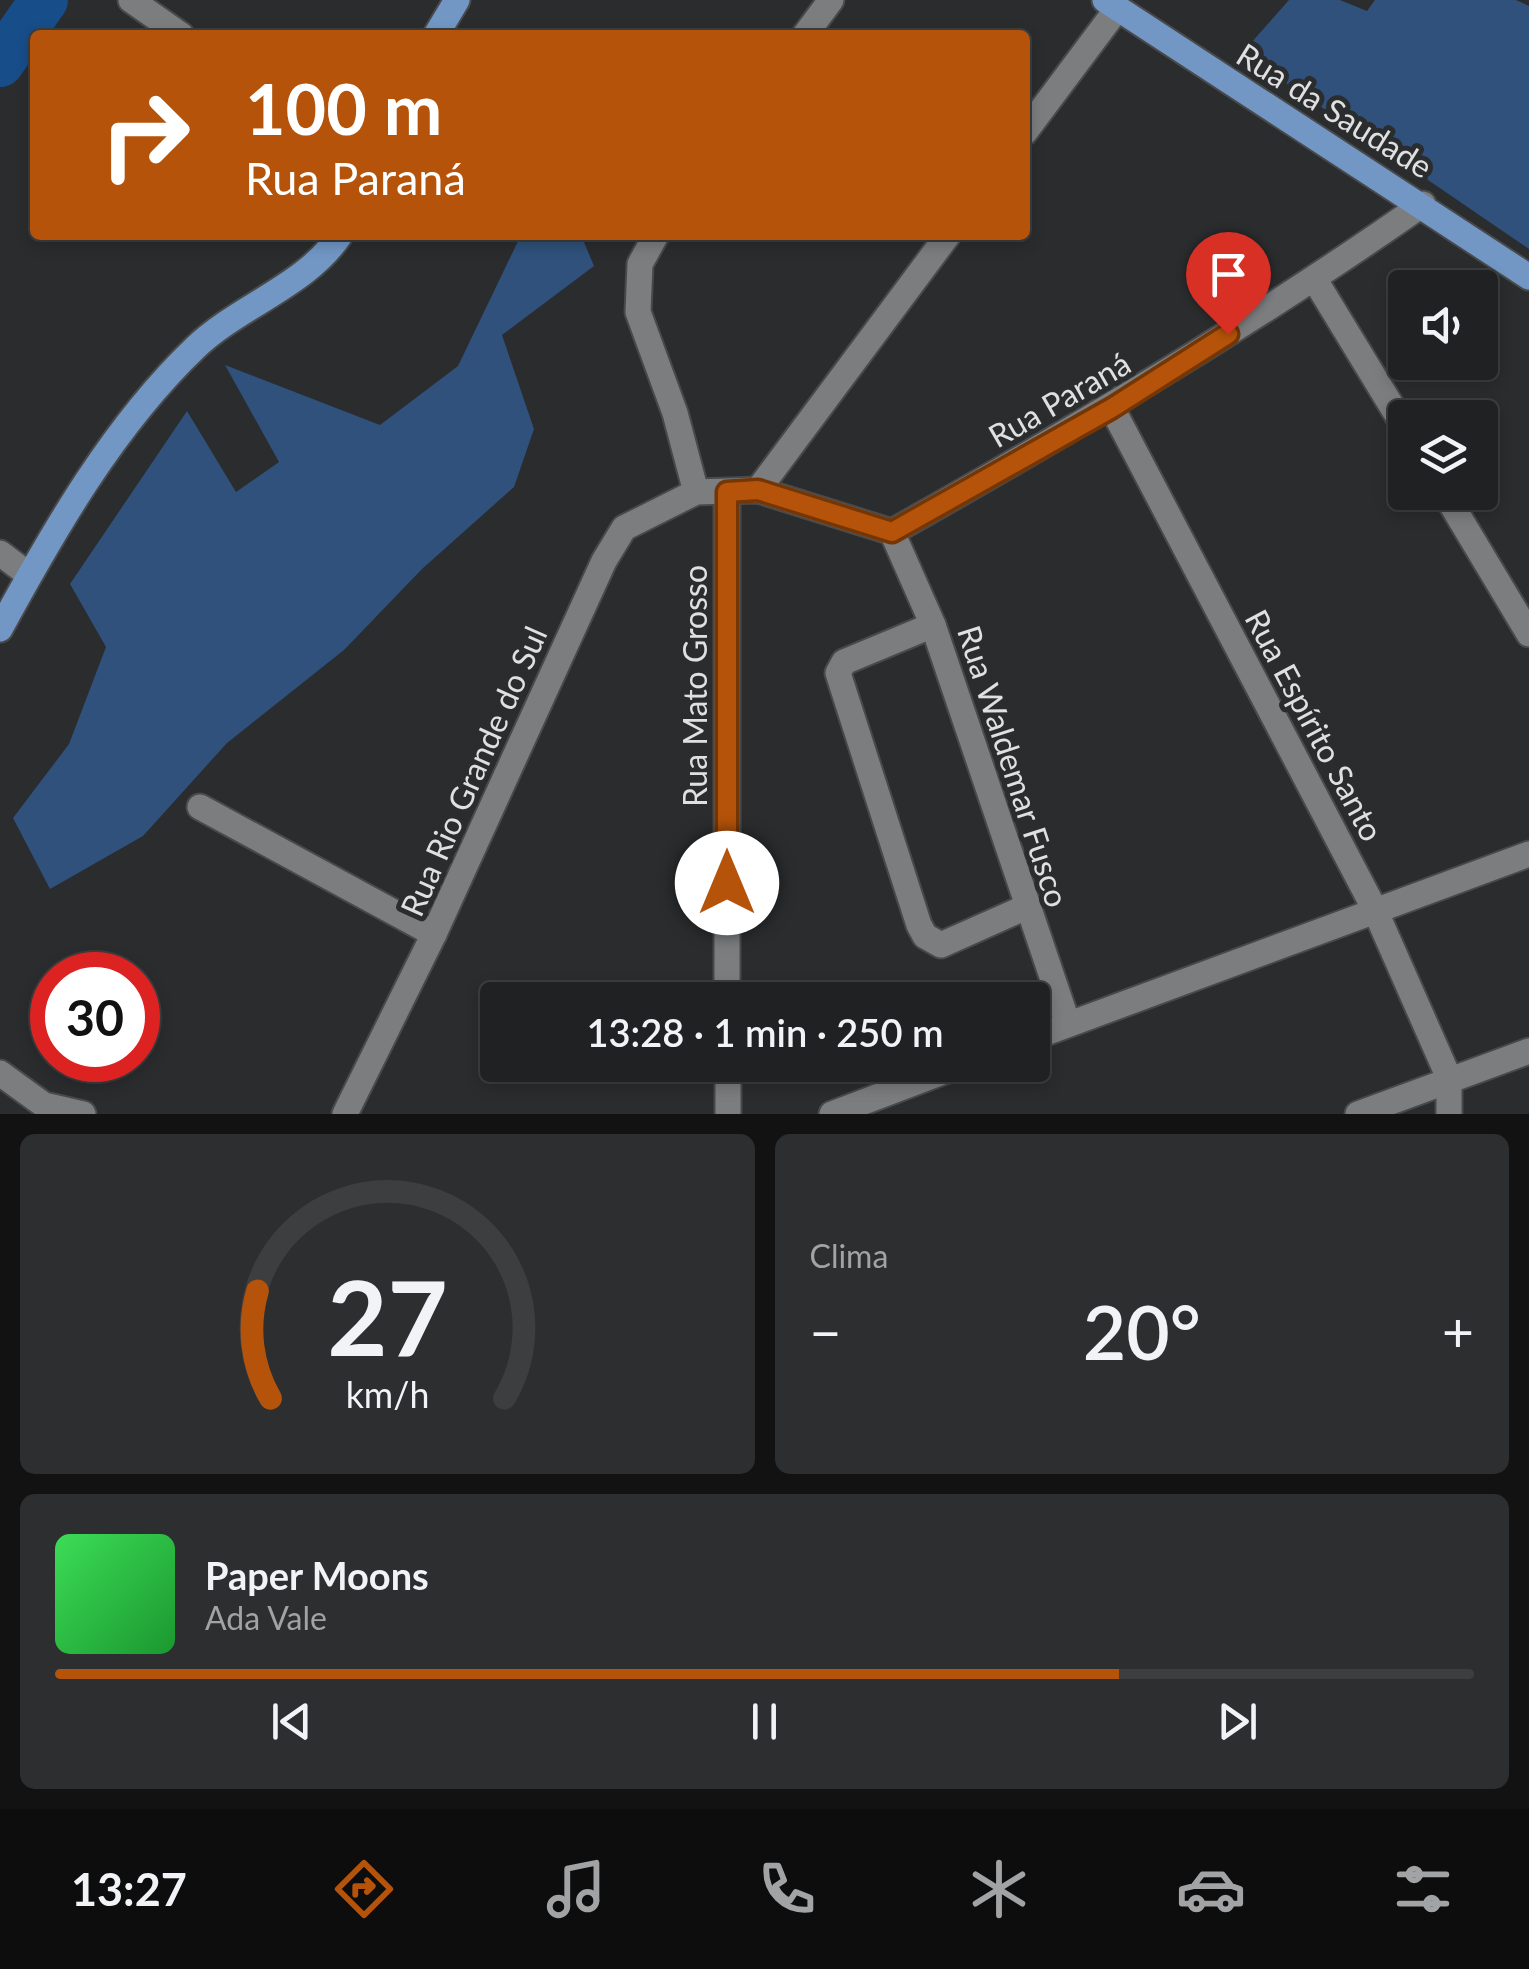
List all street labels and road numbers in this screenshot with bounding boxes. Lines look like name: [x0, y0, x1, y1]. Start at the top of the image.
street label: Rua da Saudade: [1230, 34, 1440, 186]
street label: Rua Paraná: [981, 343, 1137, 455]
street label: Rua Mato Grosso: [675, 565, 714, 807]
street label: Rua Espírito Santo: [1238, 603, 1392, 847]
street label: Rua Rio Grande do Sul: [392, 620, 554, 922]
street label: Rua Waldemar Fusco: [950, 620, 1078, 912]

